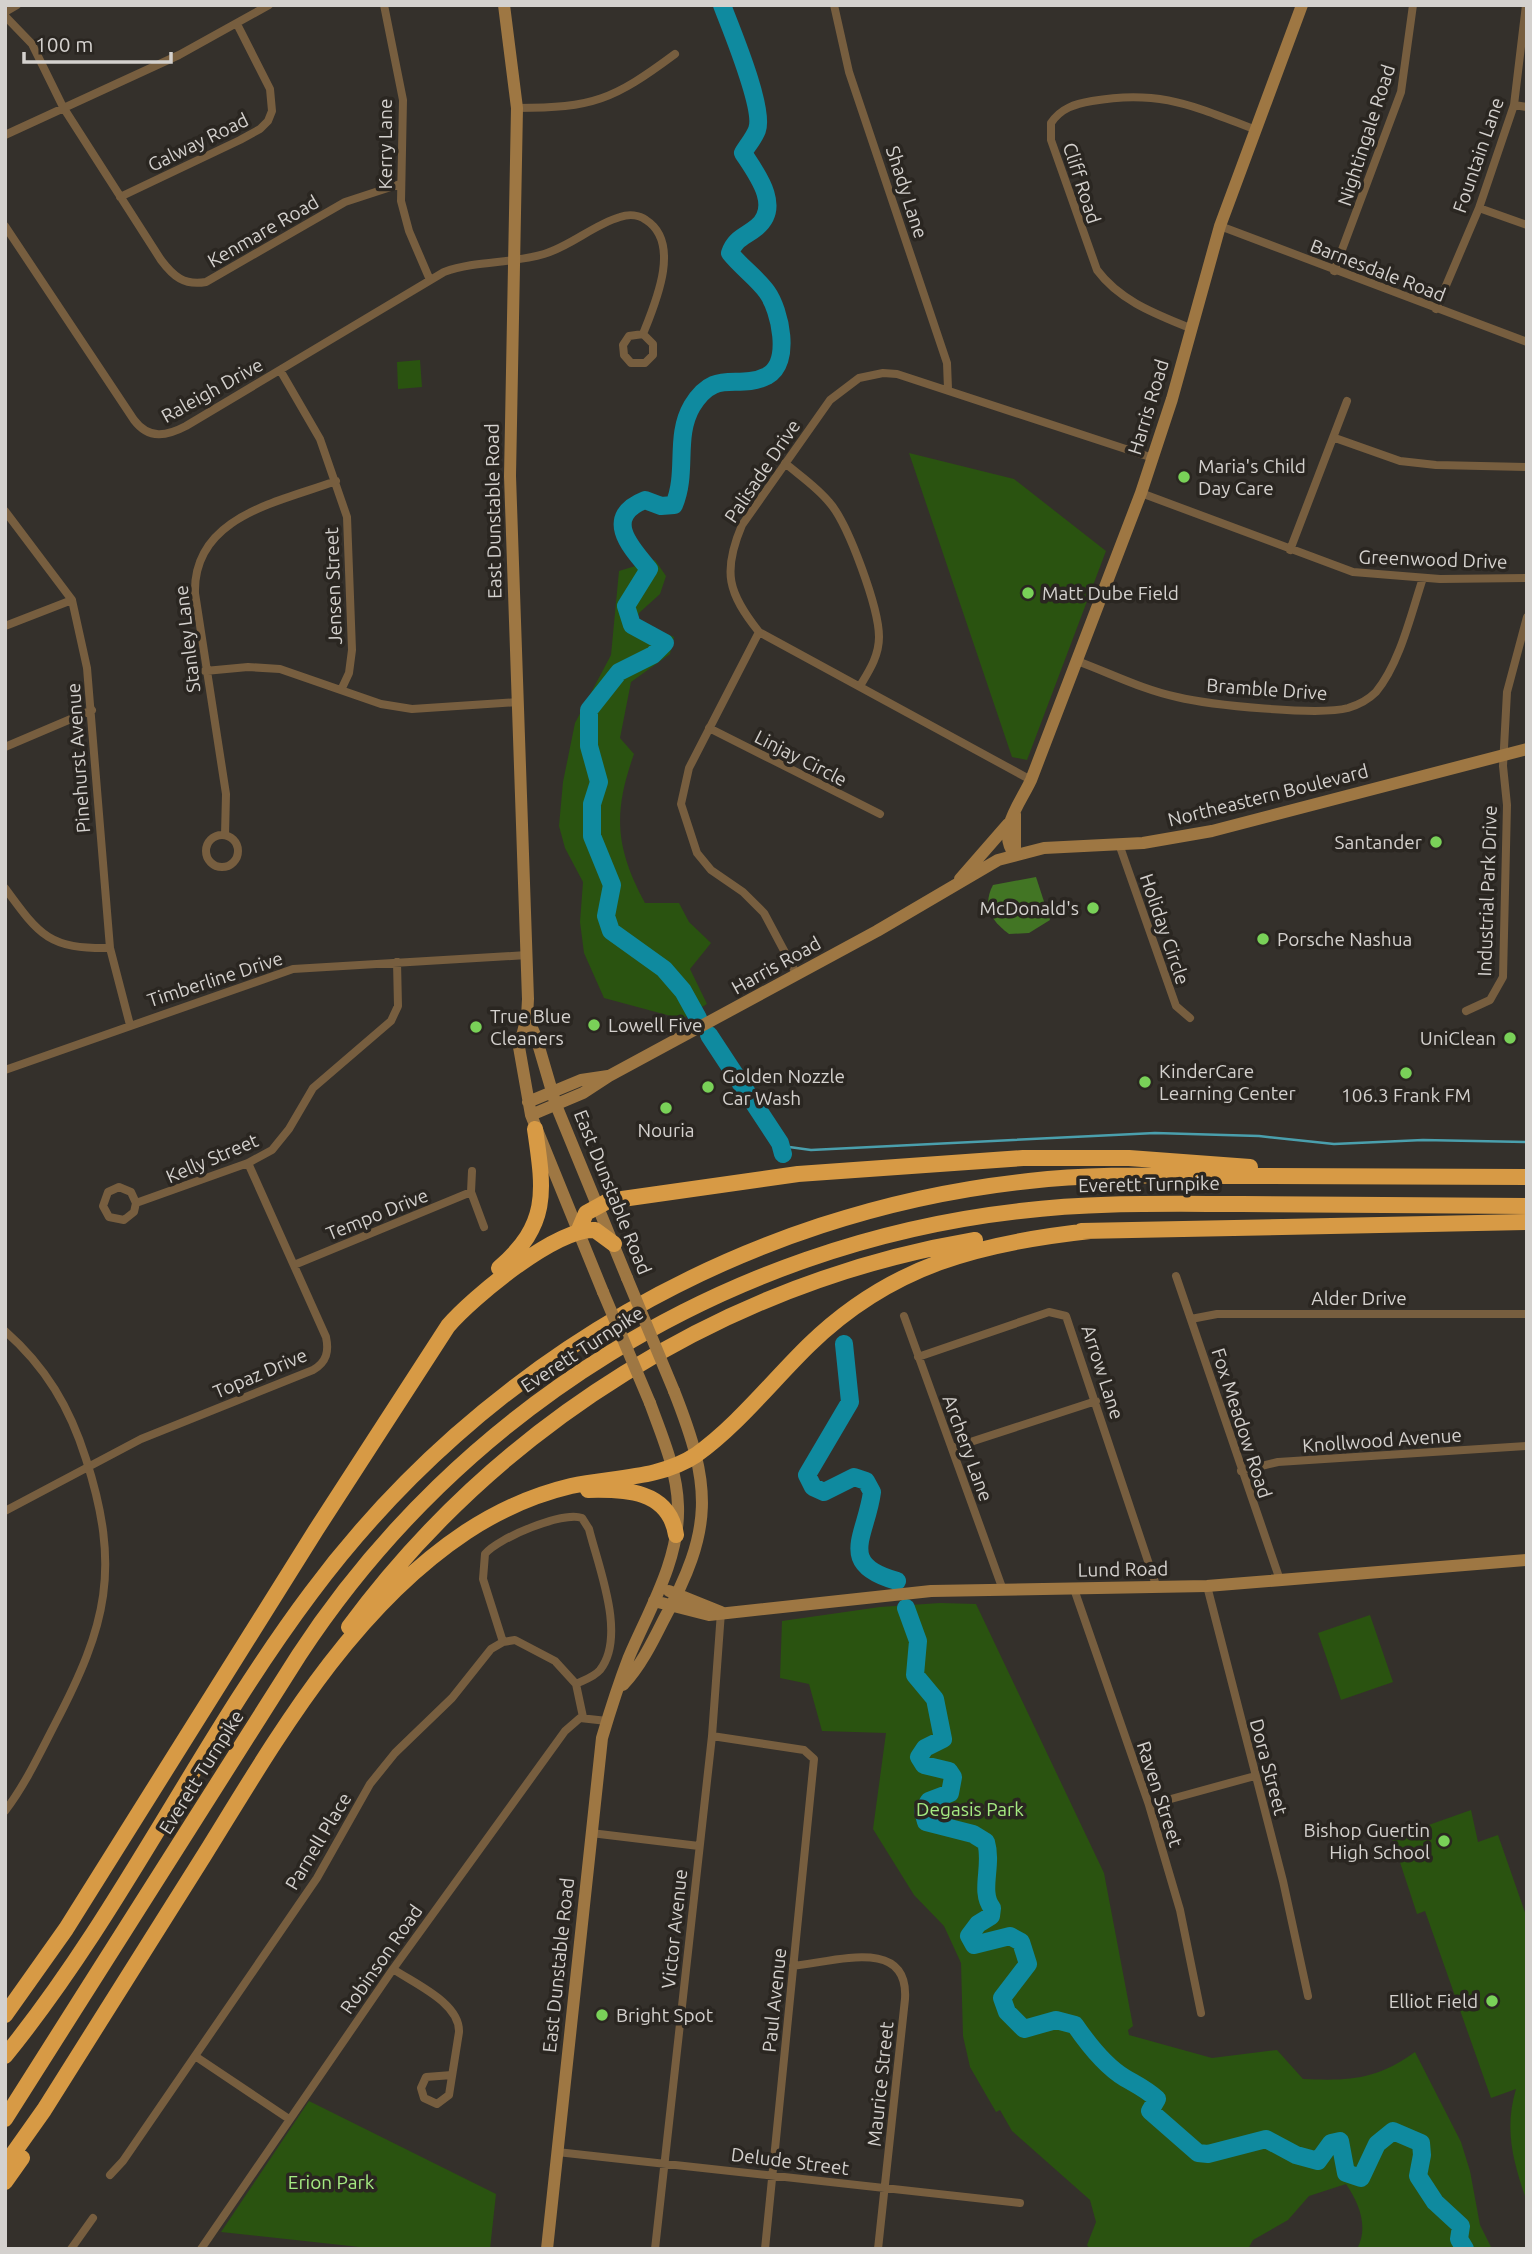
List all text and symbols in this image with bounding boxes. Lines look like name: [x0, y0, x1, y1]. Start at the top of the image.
scale bar: [24, 21, 172, 65]
text: 100 m: [35, 32, 93, 56]
street label: Nightingale Road: [1333, 62, 1399, 208]
street label: Fountain Lane: [1448, 94, 1508, 216]
street label: Kerry Lane: [374, 99, 396, 189]
street label: Galway Road: [144, 108, 252, 176]
street label: Cliff Road: [1059, 140, 1105, 226]
street label: Shady Lane: [882, 143, 932, 241]
street label: Kenmare Road: [204, 190, 322, 272]
street label: Barnesdale Road: [1307, 234, 1449, 306]
street label: Raleigh Drive: [157, 353, 267, 427]
street label: Harris Road: [1123, 357, 1173, 457]
street label: Palisade Drive: [719, 415, 805, 527]
street label: East Dunstable Road: [480, 423, 506, 599]
place label: Maria's Child Day Care: [1198, 455, 1306, 499]
marker: Maria's Child Day Care: [1176, 469, 1192, 485]
street label: Jensen Street: [320, 526, 346, 645]
street label: Greenwood Drive: [1358, 545, 1508, 573]
place label: Matt Dube Field: [1042, 582, 1179, 604]
street label: Stanley Lane: [170, 584, 204, 694]
marker: Matt Dube Field: [1020, 585, 1036, 601]
street label: Bramble Drive: [1206, 674, 1328, 704]
street label: Pinehurst Avenue: [62, 682, 94, 834]
street label: Linjay Circle: [751, 725, 851, 791]
street label: Northeastern Boulevard: [1165, 759, 1371, 831]
street label: Industrial Park Drive: [1473, 805, 1501, 977]
place label: Santander: [1335, 831, 1422, 853]
marker: Santander: [1428, 834, 1444, 850]
street label: Holiday Circle: [1136, 871, 1194, 987]
place label: McDonald's: [980, 897, 1079, 919]
marker: McDonald's: [1085, 900, 1101, 916]
place label: Porsche Nashua: [1277, 928, 1412, 950]
marker: Porsche Nashua: [1255, 931, 1271, 947]
street label: Harris Road: [728, 932, 824, 998]
street label: Timberline Drive: [145, 947, 285, 1011]
place label: True Blue Cleaners: [490, 1005, 571, 1049]
place label: Lowell Five: [608, 1014, 703, 1036]
marker: Lowell Five: [586, 1017, 602, 1033]
marker: True Blue Cleaners: [468, 1019, 484, 1035]
place label: UniClean: [1420, 1027, 1496, 1049]
marker: UniClean: [1502, 1030, 1518, 1046]
place label: KinderCare Learning Center: [1159, 1060, 1296, 1104]
place label: Golden Nozzle Car Wash: [722, 1065, 845, 1109]
marker: 106.3 Frank FM: [1398, 1065, 1414, 1081]
marker: KinderCare Learning Center: [1137, 1074, 1153, 1090]
marker: Golden Nozzle Car Wash: [700, 1079, 716, 1095]
place label: 106.3 Frank FM: [1341, 1084, 1471, 1106]
marker: Nouria: [658, 1100, 674, 1116]
street label: East Dunstable Road: [570, 1106, 656, 1278]
place label: Nouria: [637, 1119, 695, 1141]
street label: Kelly Street: [162, 1128, 262, 1187]
street label: Everett Turnpike: [1078, 1172, 1220, 1196]
street label: Tempo Drive: [323, 1184, 431, 1244]
street label: Alder Drive: [1311, 1287, 1407, 1309]
street label: Everett Turnpike: [517, 1301, 647, 1397]
street label: Arrow Lane: [1077, 1322, 1129, 1422]
street label: Topaz Drive: [210, 1343, 310, 1403]
street label: Fox Meadow Road: [1207, 1345, 1277, 1501]
street label: Archery Lane: [939, 1392, 997, 1504]
street label: Knollwood Avenue: [1301, 1423, 1463, 1457]
street label: Lund Road: [1077, 1557, 1169, 1581]
street label: Everett Turnpike: [154, 1706, 248, 1838]
street label: Dora Street: [1246, 1716, 1293, 1818]
street label: Raven Street: [1133, 1739, 1188, 1850]
street label: Parnell Place: [280, 1789, 356, 1893]
park label: Degasis Park: [916, 1798, 1024, 1820]
place label: Bishop Guertin High School: [1304, 1819, 1430, 1863]
marker: Bishop Guertin High School: [1436, 1833, 1452, 1849]
street label: Victor Avenue: [657, 1868, 691, 1990]
street label: East Dunstable Road: [538, 1876, 578, 2054]
street label: Robinson Road: [335, 1900, 427, 2018]
street label: Paul Avenue: [758, 1947, 790, 2053]
place label: Elliot Field: [1389, 1990, 1478, 2012]
marker: Elliot Field: [1484, 1993, 1500, 2009]
place label: Bright Spot: [616, 2004, 714, 2026]
marker: Bright Spot: [594, 2007, 610, 2023]
street label: Maurice Street: [862, 2020, 898, 2148]
street label: Delude Street: [730, 2143, 851, 2179]
park label: Erion Park: [288, 2171, 375, 2193]

